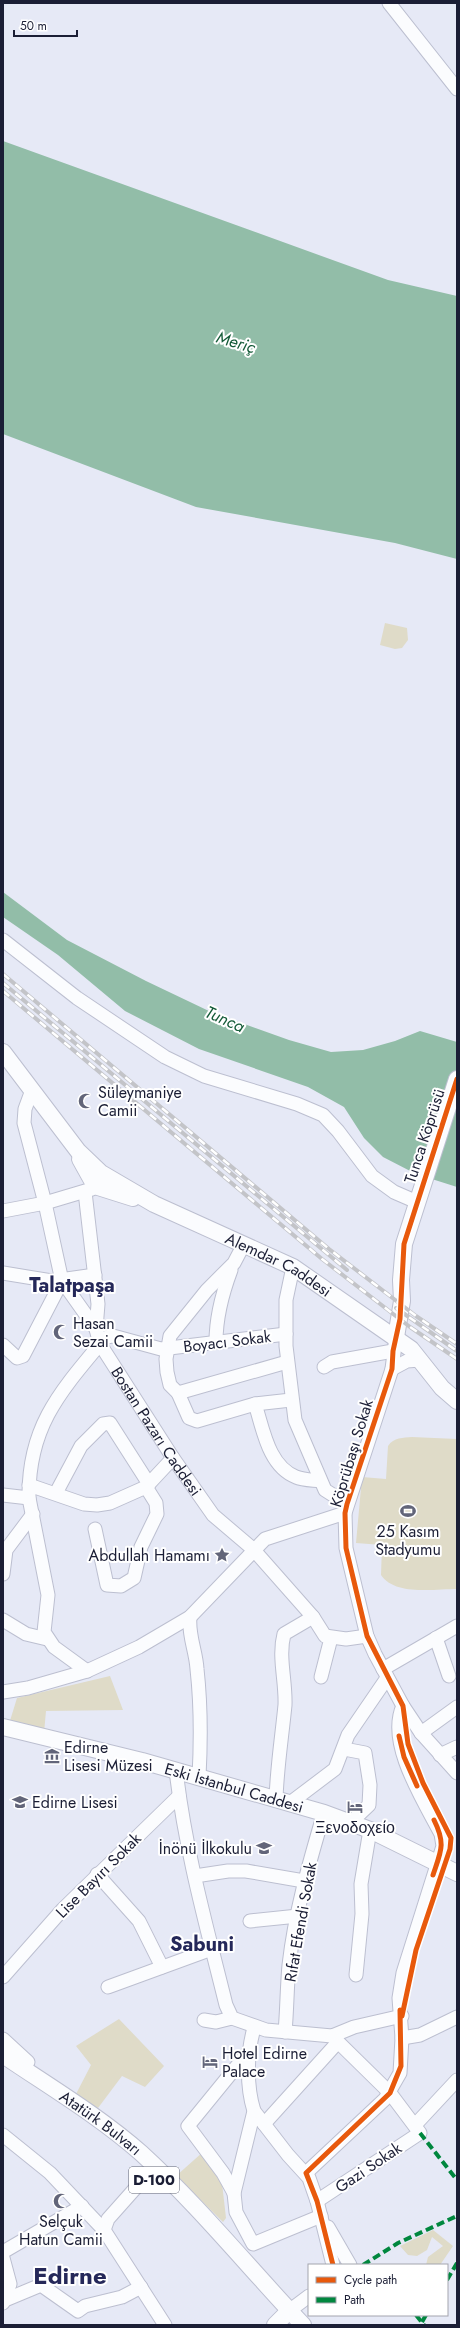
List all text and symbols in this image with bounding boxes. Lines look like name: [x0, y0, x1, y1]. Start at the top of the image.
scale bar: [14, 12, 77, 38]
text: 50 m: [20, 17, 47, 35]
water label: Meriç: [214, 325, 259, 359]
water label: Tunca: [201, 1000, 249, 1039]
place label: Süleymaniye Camii: [98, 1081, 182, 1122]
street label: Tunca Köprüsü: [398, 1086, 451, 1186]
mosque icon: Süleymaniye Camii: [77, 1092, 95, 1110]
street label: Alemdar Caddesi: [222, 1227, 336, 1302]
district label: Talatpaşa: [29, 1271, 115, 1300]
place label: Hasan Sezai Camii: [73, 1312, 153, 1353]
mosque icon: Hasan Sezai Camii: [52, 1323, 70, 1341]
street label: Boyacı Sokak: [182, 1325, 273, 1358]
street label: Bostan Pazarı Caddesi: [105, 1362, 207, 1501]
street label: Köprübaşı Sokak: [324, 1395, 379, 1510]
sports icon: 25 Kasım Stadyumu: [399, 1502, 417, 1520]
place label: 25 Kasım Stadyumu: [375, 1520, 441, 1561]
place label: Abdullah Hamamı: [89, 1544, 210, 1567]
place icon: Abdullah Hamamı: [213, 1546, 231, 1564]
place label: Edirne Lisesi Müzesi: [64, 1736, 153, 1777]
museum icon: Edirne Lisesi Müzesi: [43, 1747, 61, 1765]
street label: Eski İstanbul Caddesi: [162, 1757, 306, 1819]
place label: Edirne Lisesi: [32, 1791, 118, 1814]
school or university icon: Edirne Lisesi: [11, 1793, 29, 1811]
hotel icon: Ξενοδοχείο: [346, 1798, 364, 1816]
place label: Ξενοδοχείο: [315, 1816, 395, 1839]
street label: Lise Bayırı Sokak: [51, 1827, 147, 1923]
place label: İnönü İlkokulu: [159, 1837, 252, 1860]
school or university icon: İnönü İlkokulu: [255, 1839, 273, 1857]
street label: Rıfat Efendi Sokak: [279, 1859, 323, 1984]
district label: Sabuni: [170, 1930, 234, 1959]
place label: Hotel Edirne Palace: [222, 2042, 307, 2083]
hotel icon: Hotel Edirne Palace: [201, 2053, 219, 2071]
street label: Atatürk Bulvarı: [55, 2085, 147, 2161]
street label: Gazi Sokak: [330, 2136, 407, 2198]
road number: D-100: [129, 2167, 179, 2193]
mosque icon: Selçuk Hatun Camii: [52, 2192, 70, 2210]
place label: Selçuk Hatun Camii: [19, 2210, 103, 2251]
district label: Edirne: [33, 2258, 107, 2293]
legend: [308, 2264, 448, 2316]
text: Cycle path: [344, 2271, 397, 2289]
text: Path: [344, 2291, 365, 2309]

